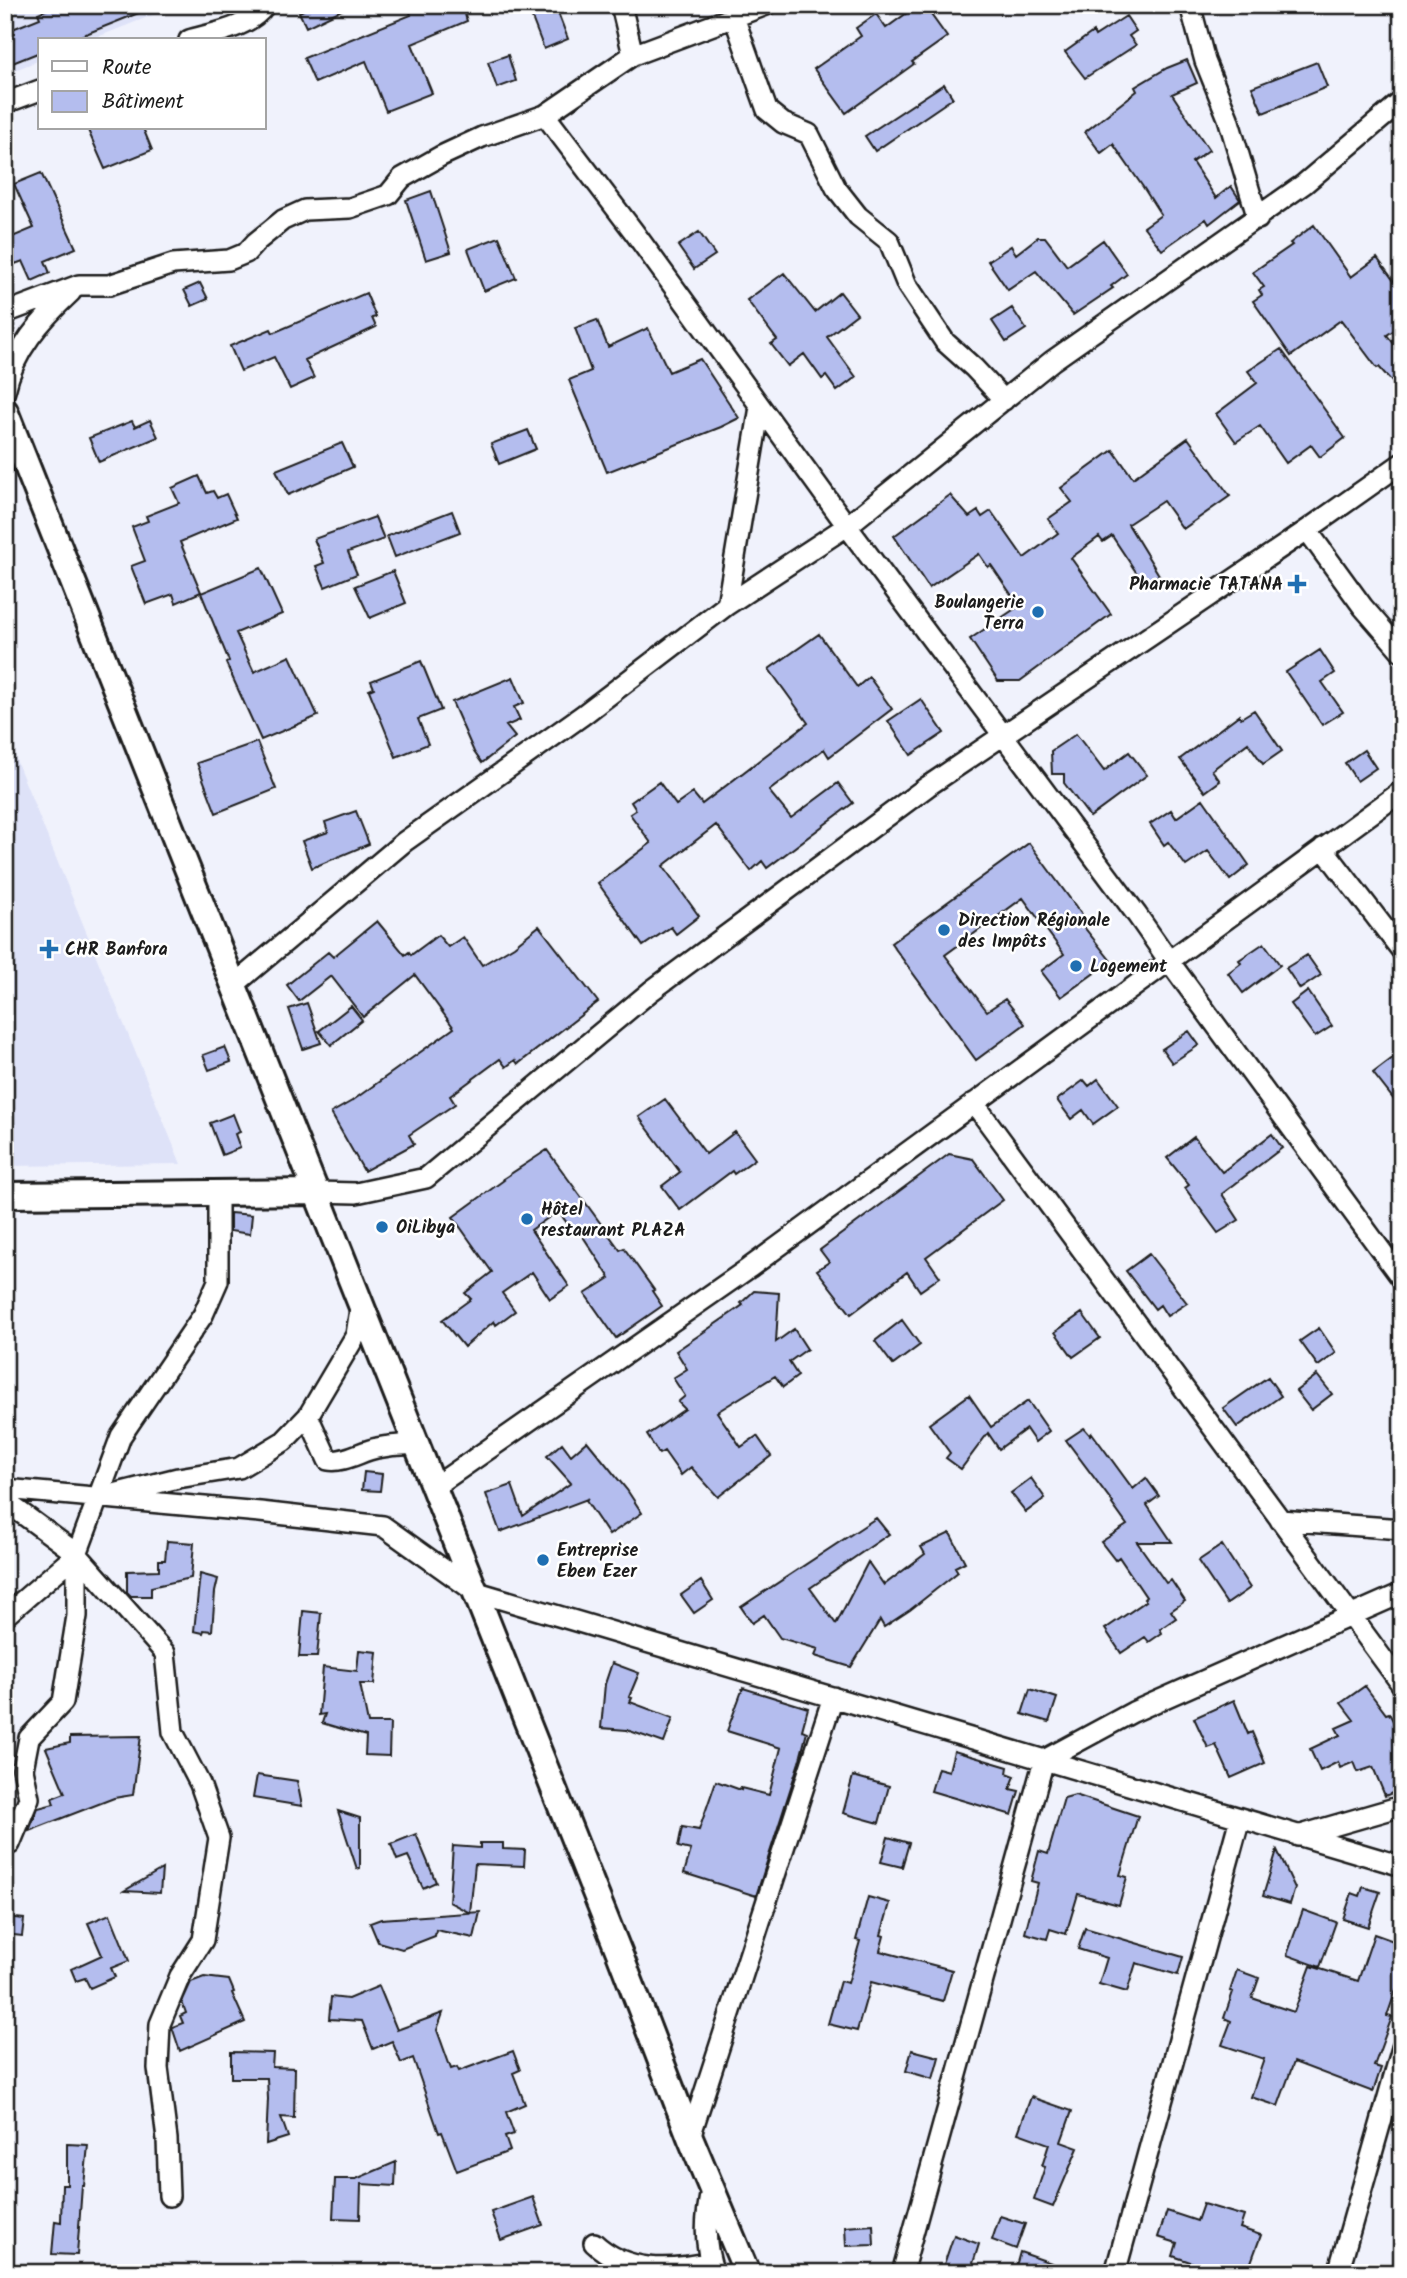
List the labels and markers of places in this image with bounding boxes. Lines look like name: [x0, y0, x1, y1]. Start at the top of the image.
place label: Pharmacie TATANA: [1129, 571, 1283, 600]
marker: Pharmacie TATANA: [1289, 576, 1305, 592]
place label: Boulangerie Terra: [934, 589, 1024, 639]
marker: Boulangerie Terra: [1030, 604, 1046, 620]
place label: Direction Régionale des Impôts: [958, 907, 1110, 957]
marker: Direction Régionale des Impôts: [936, 922, 952, 938]
place label: CHR Banfora: [65, 936, 168, 965]
marker: CHR Banfora: [39, 939, 59, 959]
place label: Logement: [1090, 953, 1168, 982]
marker: Logement: [1068, 958, 1084, 974]
place label: Hôtel restaurant PLAZA: [541, 1196, 686, 1246]
marker: Hôtel restaurant PLAZA: [519, 1211, 535, 1227]
place label: OiLibya: [396, 1214, 455, 1243]
marker: OiLibya: [374, 1219, 390, 1235]
place label: Entreprise Eben Ezer: [557, 1537, 639, 1587]
marker: Entreprise Eben Ezer: [535, 1552, 551, 1568]

